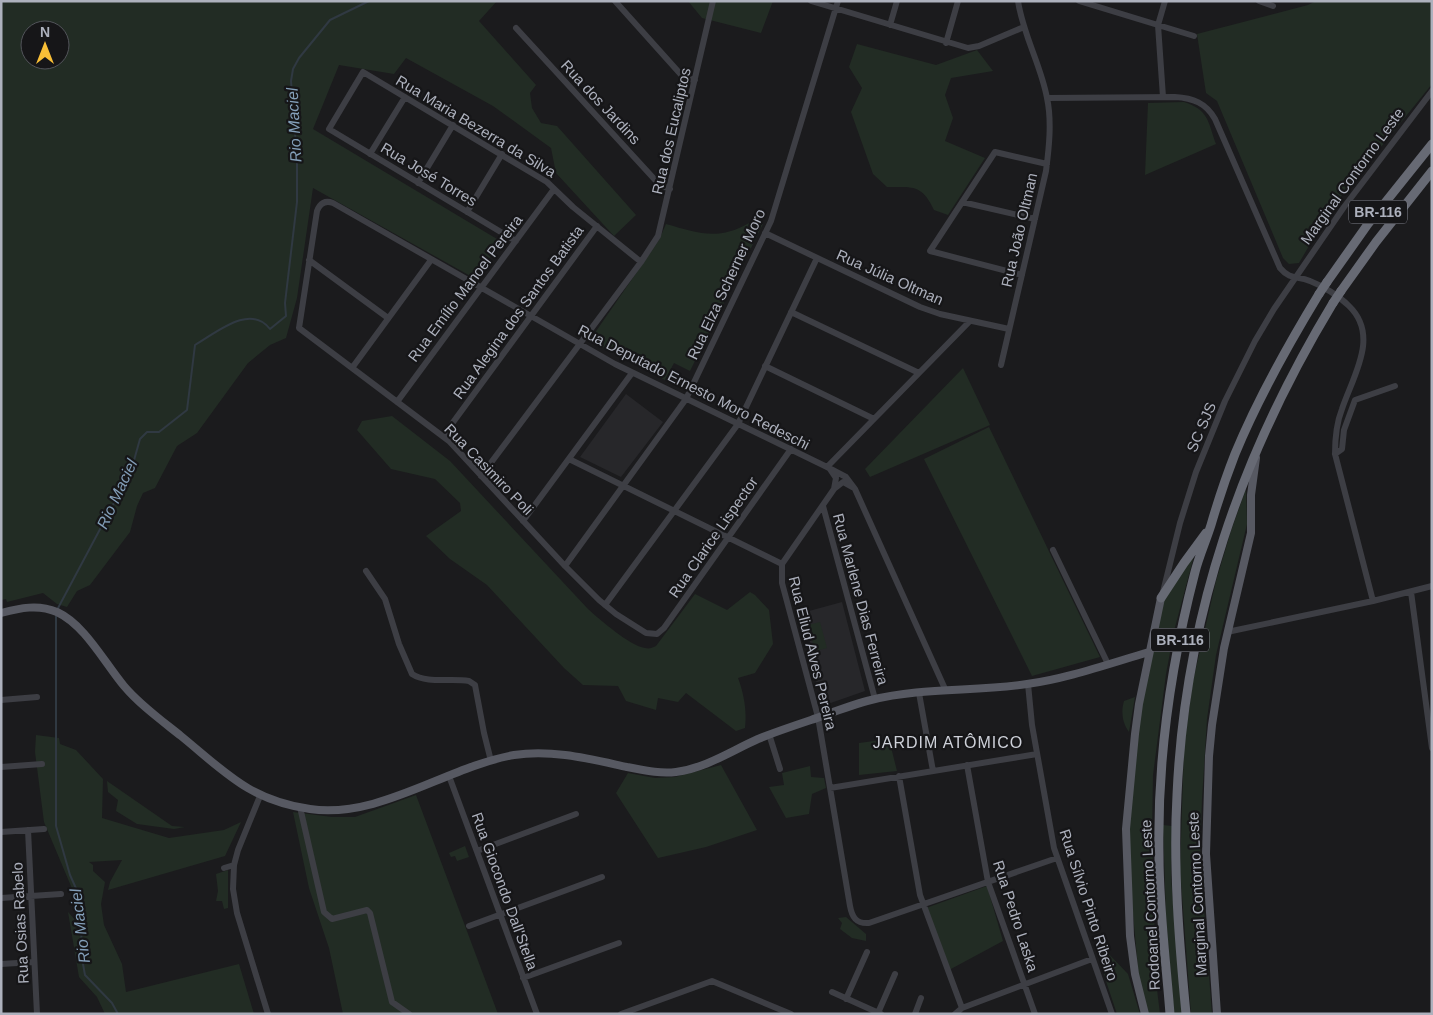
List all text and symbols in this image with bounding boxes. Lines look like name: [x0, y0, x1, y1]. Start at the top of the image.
north arrow: [20, 20, 70, 70]
text: N: [40, 24, 50, 40]
street label: Rua dos Jardins: [558, 57, 644, 147]
street label: Rua dos Eucaliptos: [648, 66, 694, 196]
street label: Rua Maria Bezerra da Silva: [393, 71, 560, 181]
water label: Rio Maciel: [284, 87, 304, 163]
street label: Marginal Contorno Leste: [1297, 105, 1407, 247]
street label: Rua José Torres: [378, 139, 480, 209]
street label: Rua João Oltman: [998, 171, 1040, 289]
road number: BR-116: [1349, 200, 1407, 223]
street label: Rua Elza Scherner Moro: [684, 206, 768, 362]
street label: Rua Emílio Manoel Pereira: [404, 211, 526, 365]
street label: Rua Alegina dos Santos Batista: [449, 221, 587, 402]
street label: Rua Júlia Oltman: [834, 246, 946, 308]
street label: Rua Deputado Ernesto Moro Redeschi: [575, 321, 813, 453]
street label: SC SJS: [1183, 400, 1219, 454]
street label: Rua Casimiro Poli: [441, 420, 537, 518]
water label: Rio Maciel: [94, 456, 141, 531]
street label: Rua Clarice Lispector: [665, 473, 761, 601]
street label: Rua Marlene Dias Ferreira: [830, 511, 892, 687]
street label: Rua Eliud Alves Pereira: [786, 574, 840, 732]
road number: BR-116: [1151, 628, 1209, 652]
district label: JARDIM ATÔMICO: [873, 733, 1023, 751]
street label: Rua Giocondo Dall'Stella: [469, 810, 542, 973]
street label: Marginal Contorno Leste: [1184, 812, 1210, 976]
street label: Rodoanel Contorno Leste: [1137, 819, 1163, 991]
street label: Rua Sílvio Pinto Ribeiro: [1056, 827, 1122, 983]
street label: Rua Pedro Laska: [990, 858, 1042, 974]
street label: Rua Osias Rabelo: [8, 862, 32, 984]
water label: Rio Maciel: [67, 887, 93, 964]

